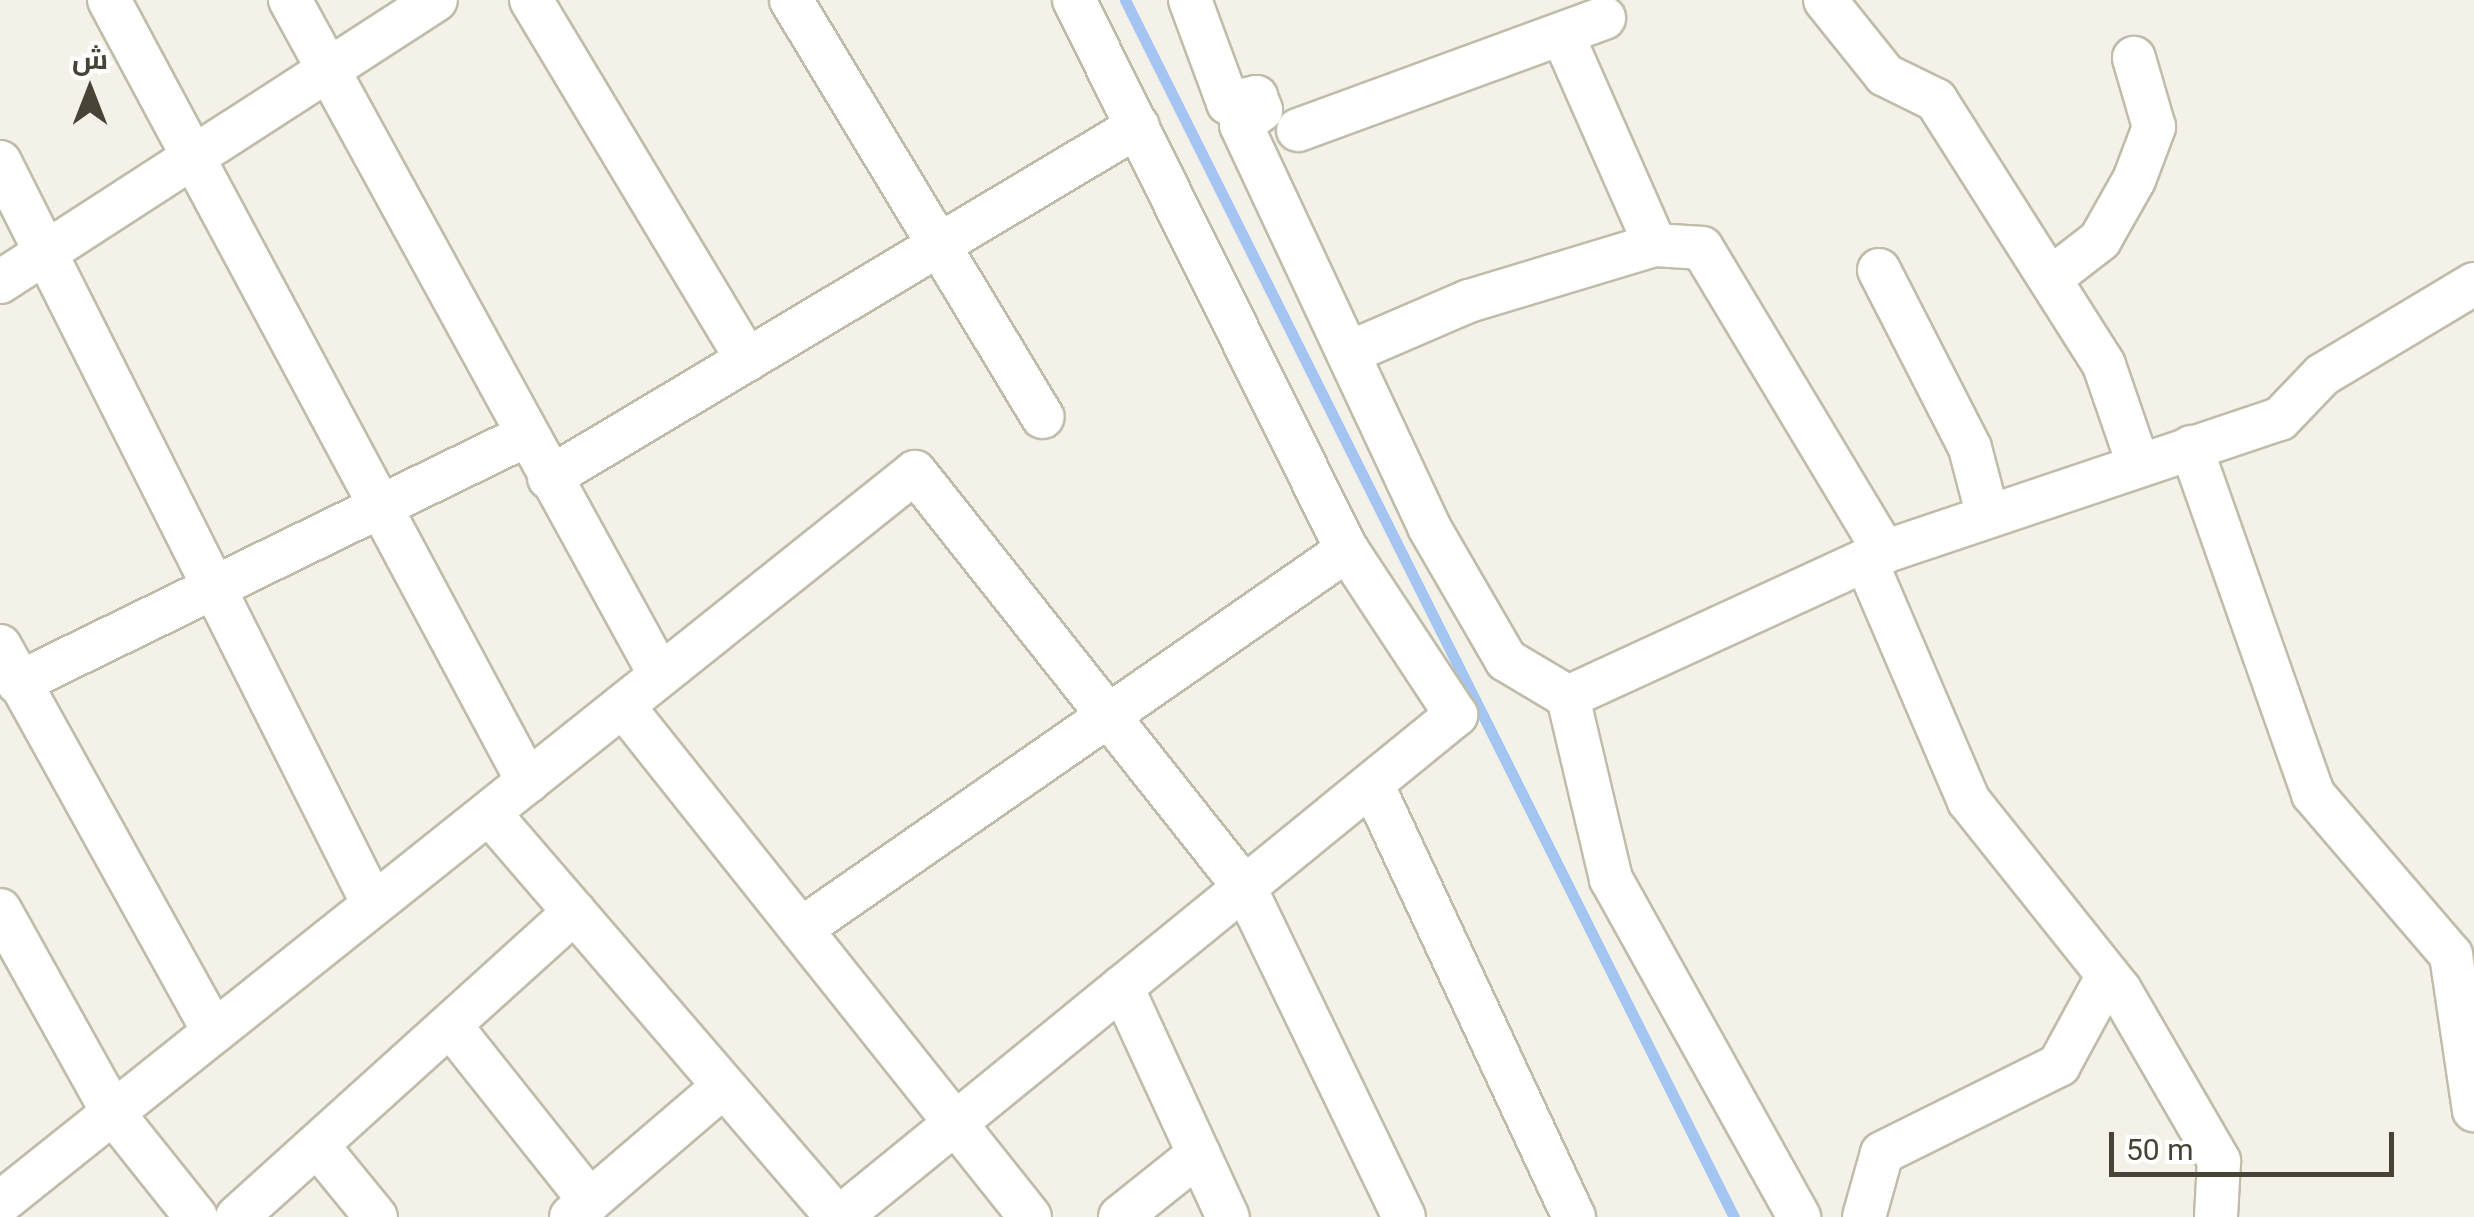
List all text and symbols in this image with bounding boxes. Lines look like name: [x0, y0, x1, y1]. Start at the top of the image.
north arrow: [40, 40, 140, 140]
text: ش: [72, 43, 108, 76]
scale bar: [2114, 1112, 2399, 1174]
text: 50 m: [2126, 1132, 2193, 1167]

